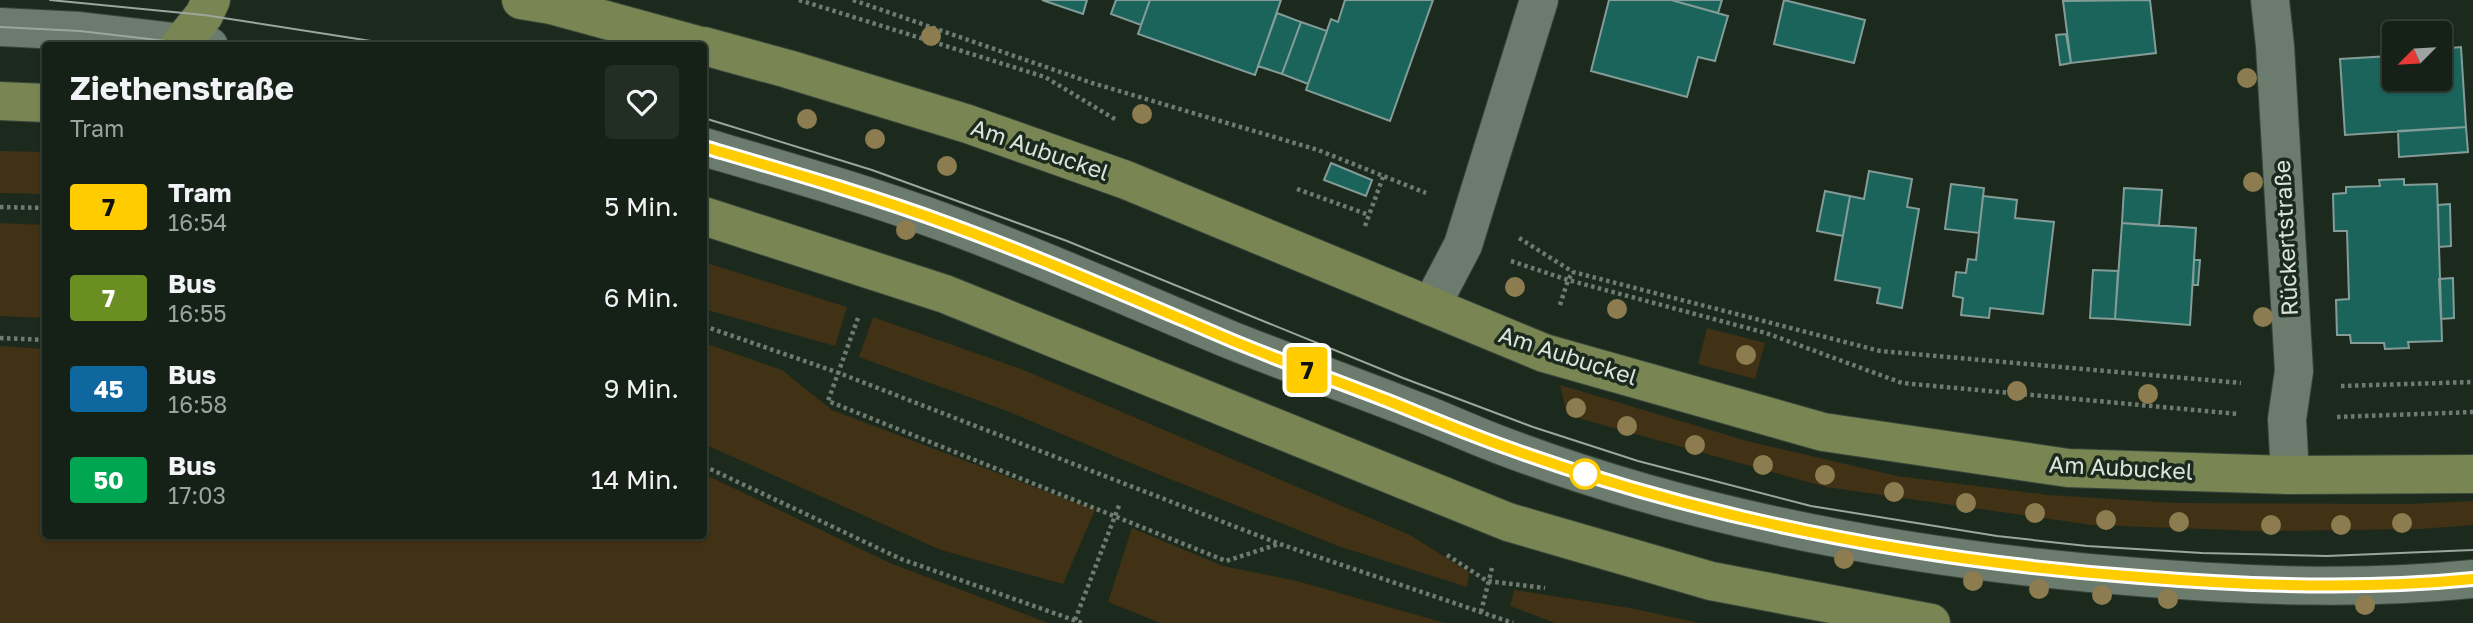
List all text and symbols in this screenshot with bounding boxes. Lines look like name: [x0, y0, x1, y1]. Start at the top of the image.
north arrow: [2382, 21, 2452, 91]
map controls: [2382, 21, 2452, 91]
button: heart: [605, 65, 679, 139]
text: Ziethenstraße: [70, 68, 294, 107]
street label: Am Aubuckel: [968, 112, 1113, 186]
text: Tram: [70, 114, 124, 142]
street label: Rückertstraße: [2267, 159, 2303, 317]
text: Tram: [168, 177, 231, 208]
text: 5 Min.: [604, 191, 679, 222]
text: 7: [102, 192, 115, 221]
text: 16:54: [168, 208, 227, 236]
text: Bus: [168, 268, 216, 299]
text: 6 Min.: [604, 282, 679, 313]
text: 7: [102, 283, 115, 312]
text: 16:55: [168, 299, 227, 327]
street label: Am Aubuckel: [1495, 319, 1641, 391]
line badge: 7: [1284, 347, 1330, 393]
text: 7: [1300, 355, 1314, 384]
text: Bus: [168, 359, 216, 390]
text: 9 Min.: [604, 373, 679, 404]
text: 45: [94, 374, 123, 403]
text: 16:58: [168, 390, 227, 418]
street label: Am Aubuckel: [2048, 449, 2194, 485]
text: Bus: [168, 450, 216, 481]
unlabelled marker: [1570, 459, 1600, 489]
text: 14 Min.: [591, 464, 679, 495]
text: 50: [93, 465, 124, 494]
text: 17:03: [168, 481, 226, 509]

